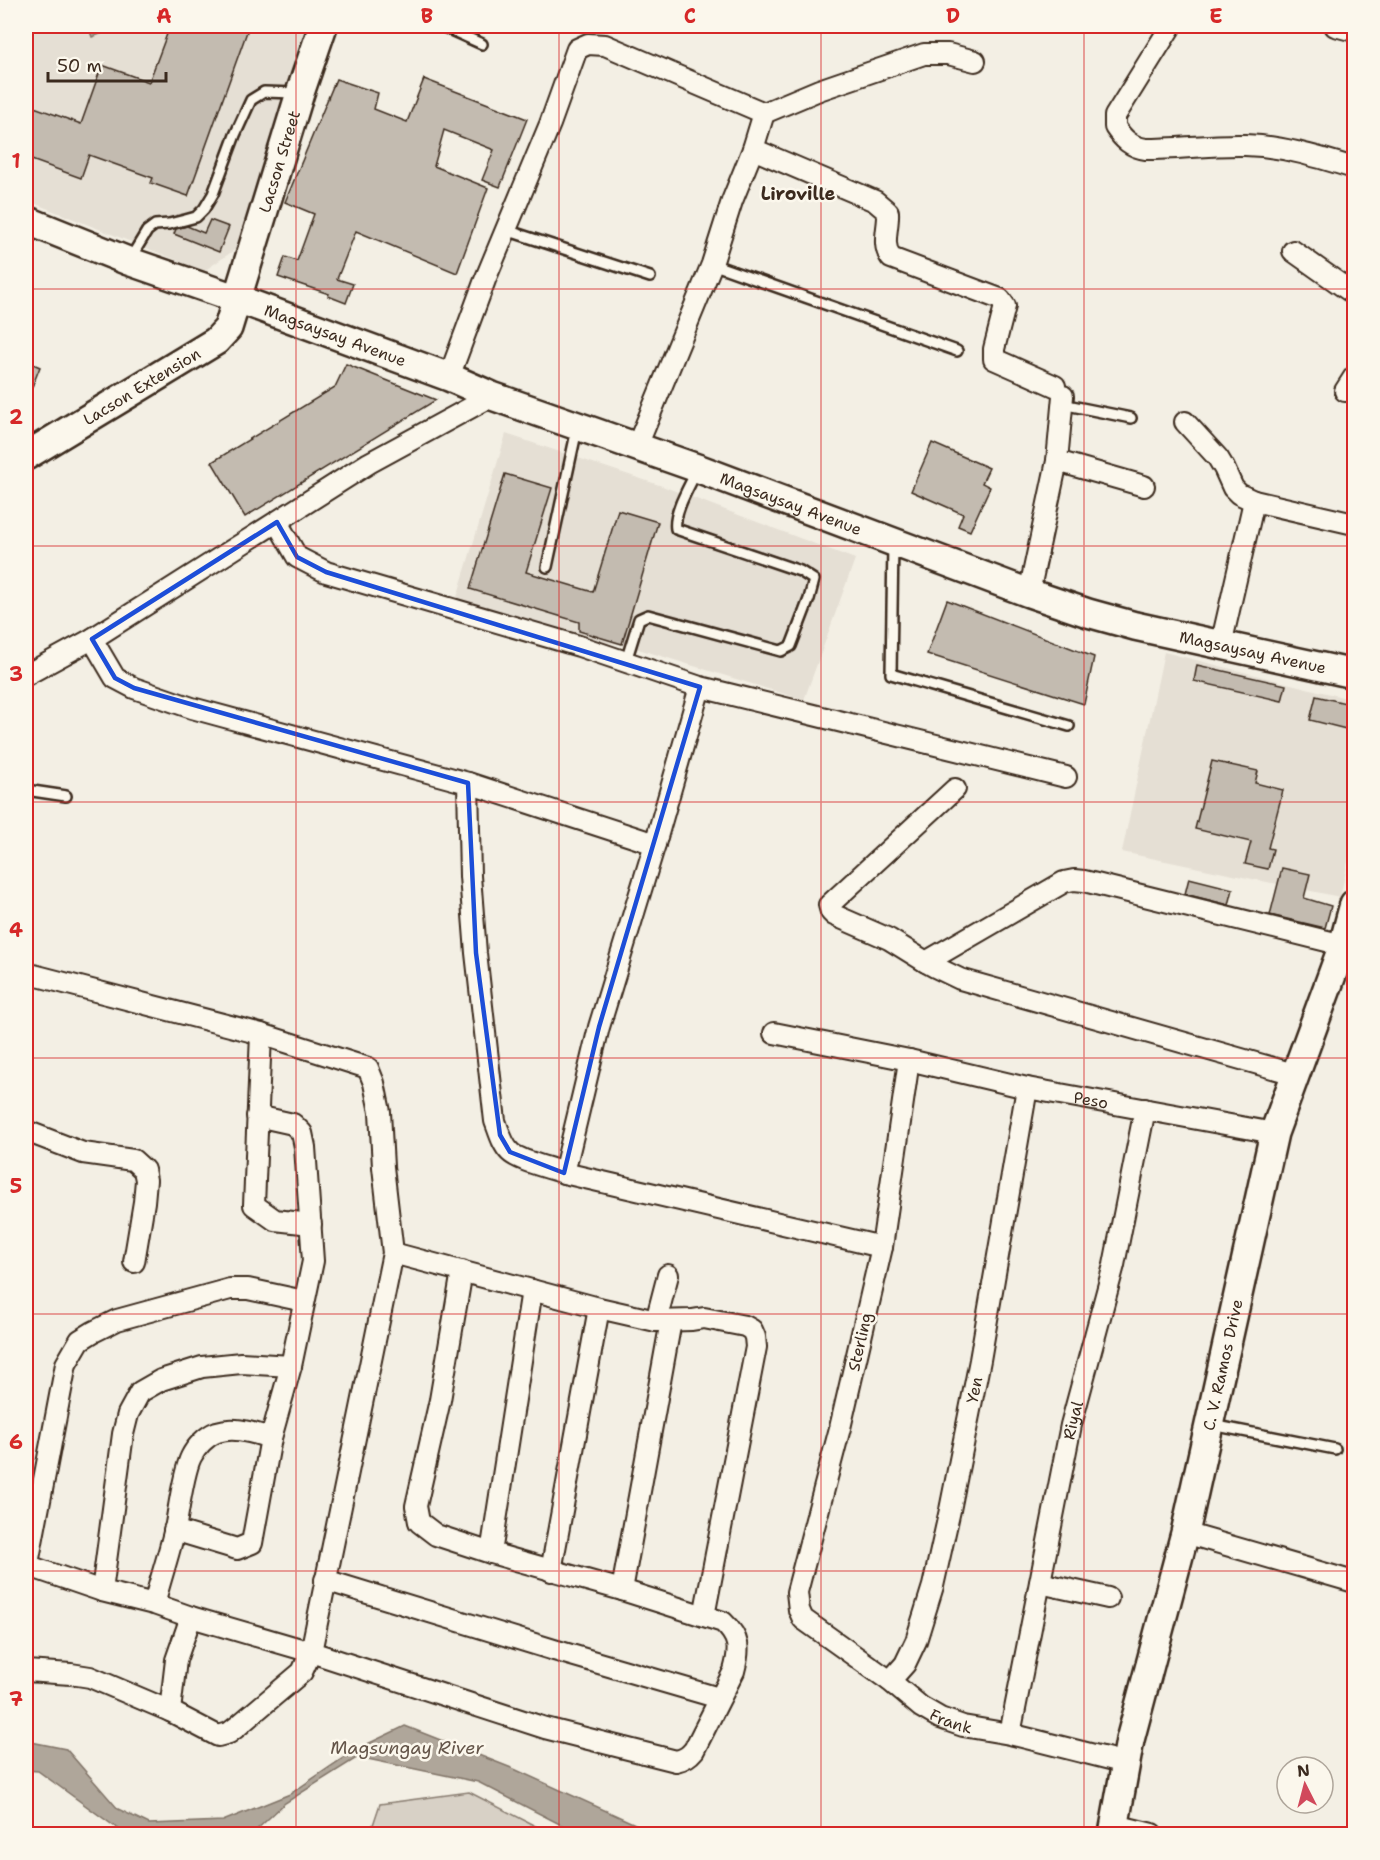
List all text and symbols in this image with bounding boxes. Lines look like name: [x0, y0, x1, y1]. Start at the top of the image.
text: A: [156, 3, 172, 29]
text: B: [421, 3, 433, 29]
text: C: [684, 3, 696, 29]
text: D: [946, 3, 960, 29]
text: E: [1209, 3, 1223, 29]
scale bar: [48, 45, 166, 83]
text: 50 m: [57, 54, 102, 78]
street label: Lacson Street: [253, 108, 305, 215]
text: 1: [11, 148, 21, 174]
district label: Liroville: [761, 182, 836, 206]
street label: Magsaysay Avenue: [261, 299, 409, 371]
street label: Lacson Extension: [79, 342, 204, 430]
text: 2: [9, 404, 23, 430]
street label: Magsaysay Avenue: [717, 467, 865, 540]
street label: Magsaysay Avenue: [1177, 626, 1328, 678]
text: 3: [9, 661, 23, 687]
text: 4: [9, 917, 23, 943]
street label: Peso: [1072, 1086, 1110, 1113]
text: 5: [10, 1173, 22, 1199]
street label: C. V. Ramos Drive: [1198, 1297, 1247, 1433]
street label: Sterling: [843, 1310, 877, 1373]
street label: Yen: [961, 1375, 987, 1405]
street label: Riyal: [1058, 1398, 1088, 1441]
text: 6: [9, 1429, 23, 1455]
text: 7: [9, 1686, 23, 1712]
street label: Frank: [926, 1704, 974, 1738]
water label: Magsungay River: [330, 1736, 484, 1760]
north arrow: [1275, 1755, 1335, 1815]
text: N: [1296, 1759, 1311, 1782]

